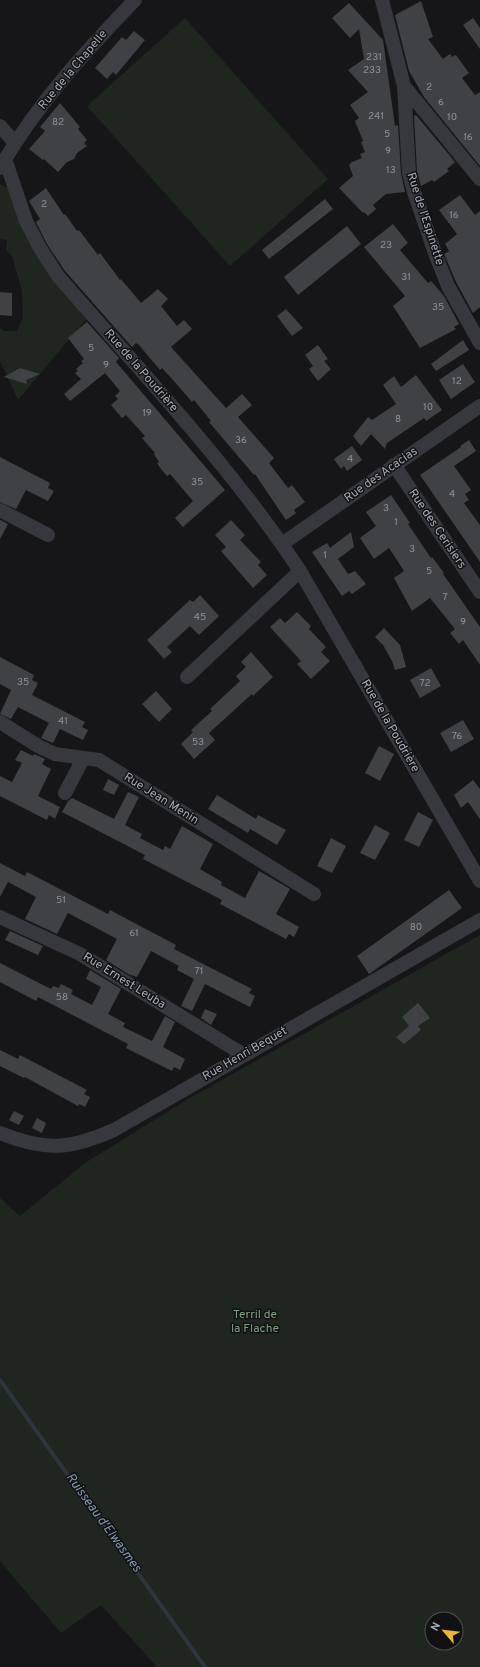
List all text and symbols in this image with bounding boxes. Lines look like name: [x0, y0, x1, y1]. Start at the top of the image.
street label: Rue de la Chapelle: [35, 27, 111, 113]
house number: 231: [366, 51, 382, 64]
house number: 233: [363, 64, 381, 77]
house number: 2: [426, 81, 432, 94]
house number: 6: [438, 96, 444, 109]
house number: 241: [368, 110, 384, 123]
house number: 10: [447, 111, 457, 124]
house number: 82: [52, 116, 64, 129]
house number: 5: [384, 128, 390, 141]
house number: 16: [463, 131, 473, 144]
house number: 9: [385, 145, 391, 158]
house number: 13: [386, 164, 396, 177]
street label: Rue de l'Espinette: [402, 171, 448, 267]
house number: 2: [41, 198, 47, 211]
house number: 16: [449, 209, 459, 222]
house number: 23: [380, 239, 392, 252]
house number: 31: [401, 271, 411, 284]
house number: 35: [432, 301, 444, 314]
street label: Rue de la Poudrière: [101, 326, 181, 416]
house number: 5: [88, 342, 94, 355]
house number: 9: [103, 359, 109, 372]
house number: 12: [452, 375, 462, 388]
house number: 10: [423, 401, 433, 414]
house number: 19: [142, 407, 152, 420]
house number: 8: [395, 413, 401, 426]
house number: 36: [235, 434, 247, 447]
street label: Rue des Acacias: [341, 444, 421, 506]
house number: 4: [347, 453, 353, 466]
house number: 35: [191, 476, 203, 489]
street label: Rue des Cerisiers: [404, 486, 470, 572]
house number: 4: [449, 488, 455, 501]
house number: 3: [383, 502, 389, 515]
house number: 1: [394, 516, 398, 529]
house number: 3: [409, 543, 415, 556]
house number: 1: [323, 549, 327, 562]
house number: 5: [426, 565, 432, 578]
house number: 7: [442, 591, 448, 604]
house number: 45: [194, 611, 206, 624]
house number: 9: [460, 616, 466, 629]
house number: 35: [17, 676, 29, 689]
street label: Rue de la Poudrière: [357, 677, 423, 775]
house number: 72: [419, 677, 431, 690]
house number: 41: [58, 715, 68, 728]
house number: 76: [452, 730, 462, 743]
house number: 53: [192, 736, 204, 749]
street label: Rue Jean Menin: [120, 770, 202, 828]
house number: 51: [56, 894, 66, 907]
house number: 80: [410, 921, 422, 934]
house number: 61: [129, 927, 139, 940]
street label: Rue Ernest Leuba: [80, 949, 168, 1013]
house number: 71: [194, 965, 204, 978]
house number: 58: [56, 991, 68, 1004]
street label: Rue Henri Bequet: [200, 1023, 290, 1085]
park label: Terril de la Flache: [231, 1307, 279, 1337]
water label: Ruisseau d'Elwasmes: [62, 1470, 144, 1576]
north arrow: [424, 1611, 464, 1651]
text: N: [428, 1620, 444, 1634]

